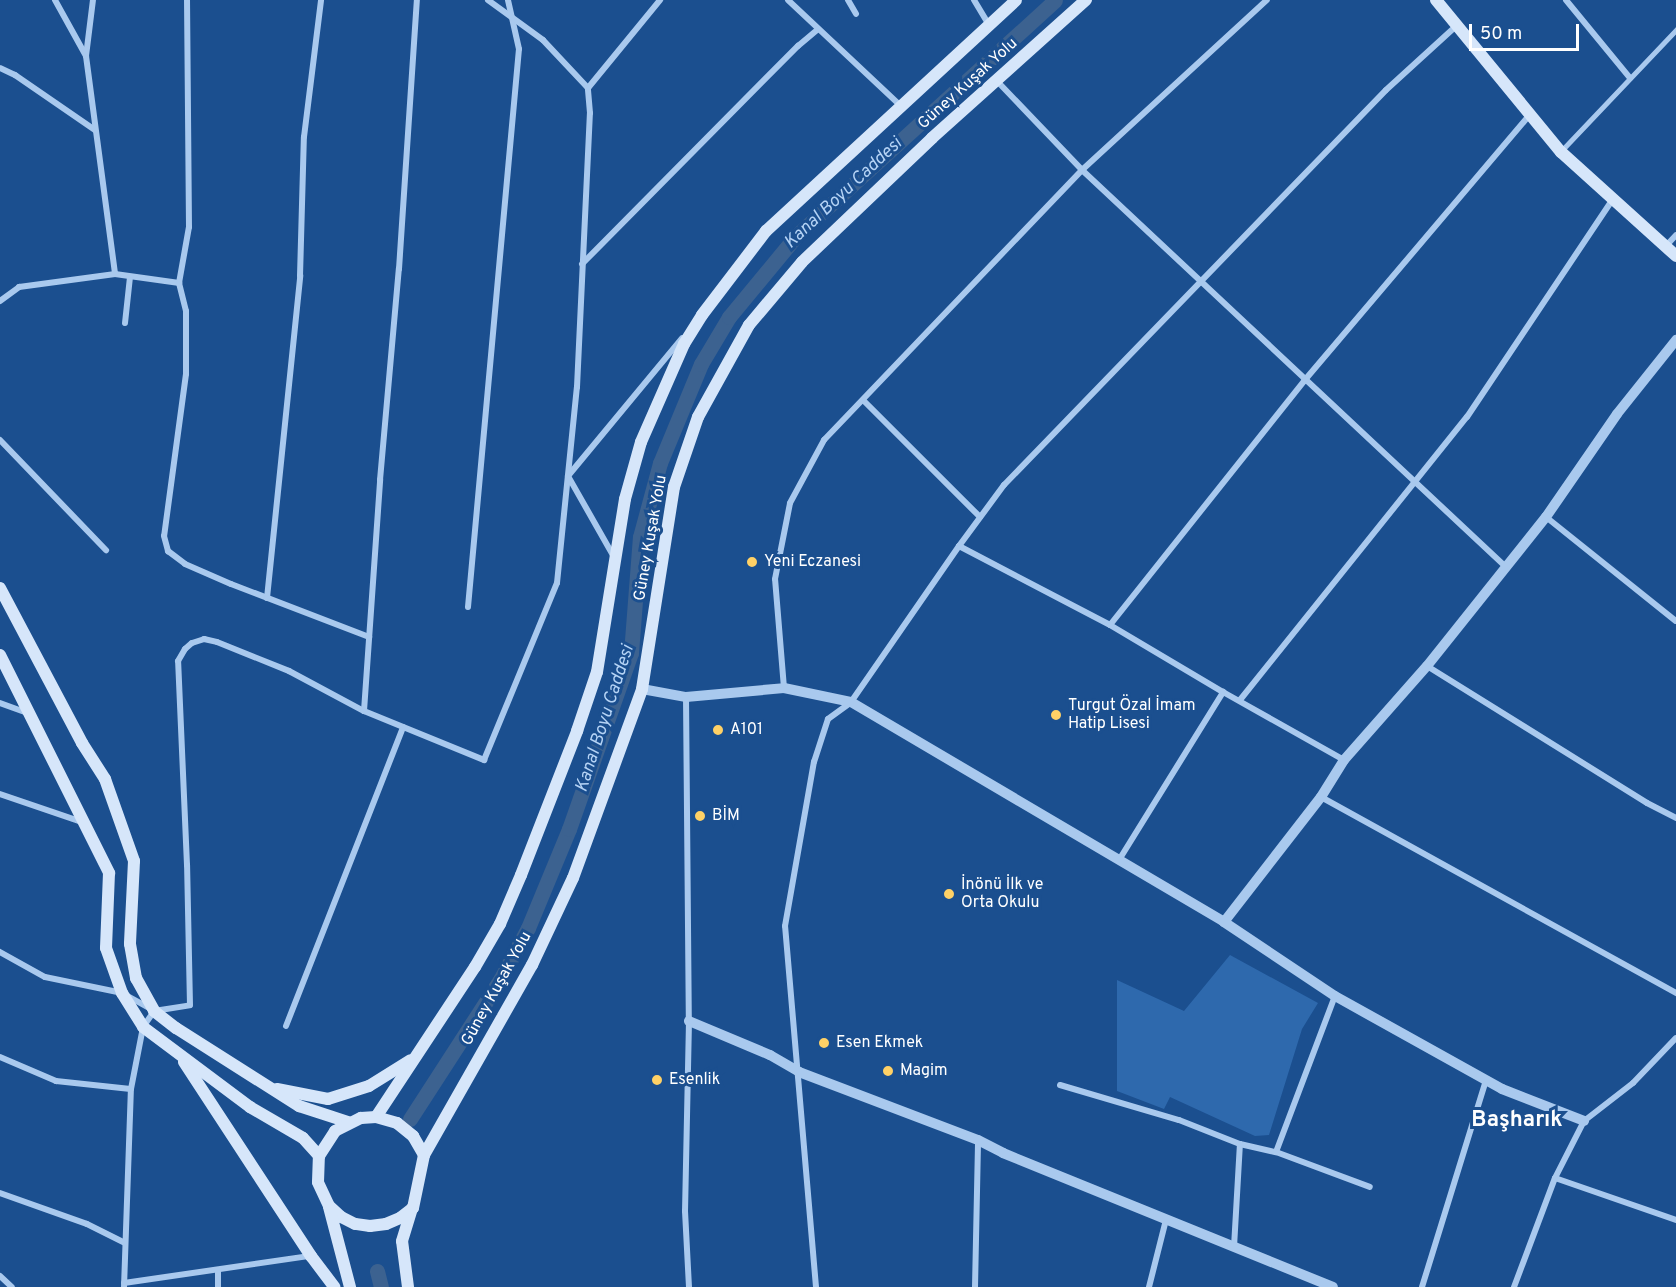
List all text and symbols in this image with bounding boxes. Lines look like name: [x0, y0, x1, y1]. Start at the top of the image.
scale bar: [1472, 12, 1582, 50]
text: 50 m: [1480, 23, 1522, 46]
street label: Güney Kuşak Yolu: [914, 34, 1022, 134]
water label: Kanal Boyu Caddesi: [781, 134, 907, 254]
street label: Güney Kuşak Yolu: [630, 473, 672, 603]
place label: Yeni Eczanesi: [764, 552, 861, 572]
marker: Yeni Eczanesi: [745, 555, 759, 569]
water label: Kanal Boyu Caddesi: [572, 643, 640, 795]
place label: Turgut Özal İmam Hatip Lisesi: [1068, 696, 1196, 734]
marker: Turgut Özal İmam Hatip Lisesi: [1049, 708, 1063, 722]
place label: A101: [730, 720, 763, 740]
marker: A101: [711, 723, 725, 737]
place label: BİM: [712, 806, 740, 826]
marker: BİM: [693, 809, 707, 823]
place label: İnönü İlk ve Orta Okulu: [961, 875, 1043, 913]
marker: İnönü İlk ve Orta Okulu: [942, 887, 956, 901]
street label: Güney Kuşak Yolu: [458, 928, 536, 1050]
place label: Esen Ekmek: [836, 1033, 923, 1053]
marker: Esen Ekmek: [817, 1036, 831, 1050]
place label: Magim: [900, 1061, 948, 1081]
marker: Magim: [881, 1064, 895, 1078]
place label: Esenlik: [669, 1070, 720, 1090]
marker: Esenlik: [650, 1073, 664, 1087]
district label: Başharık: [1471, 1108, 1563, 1134]

